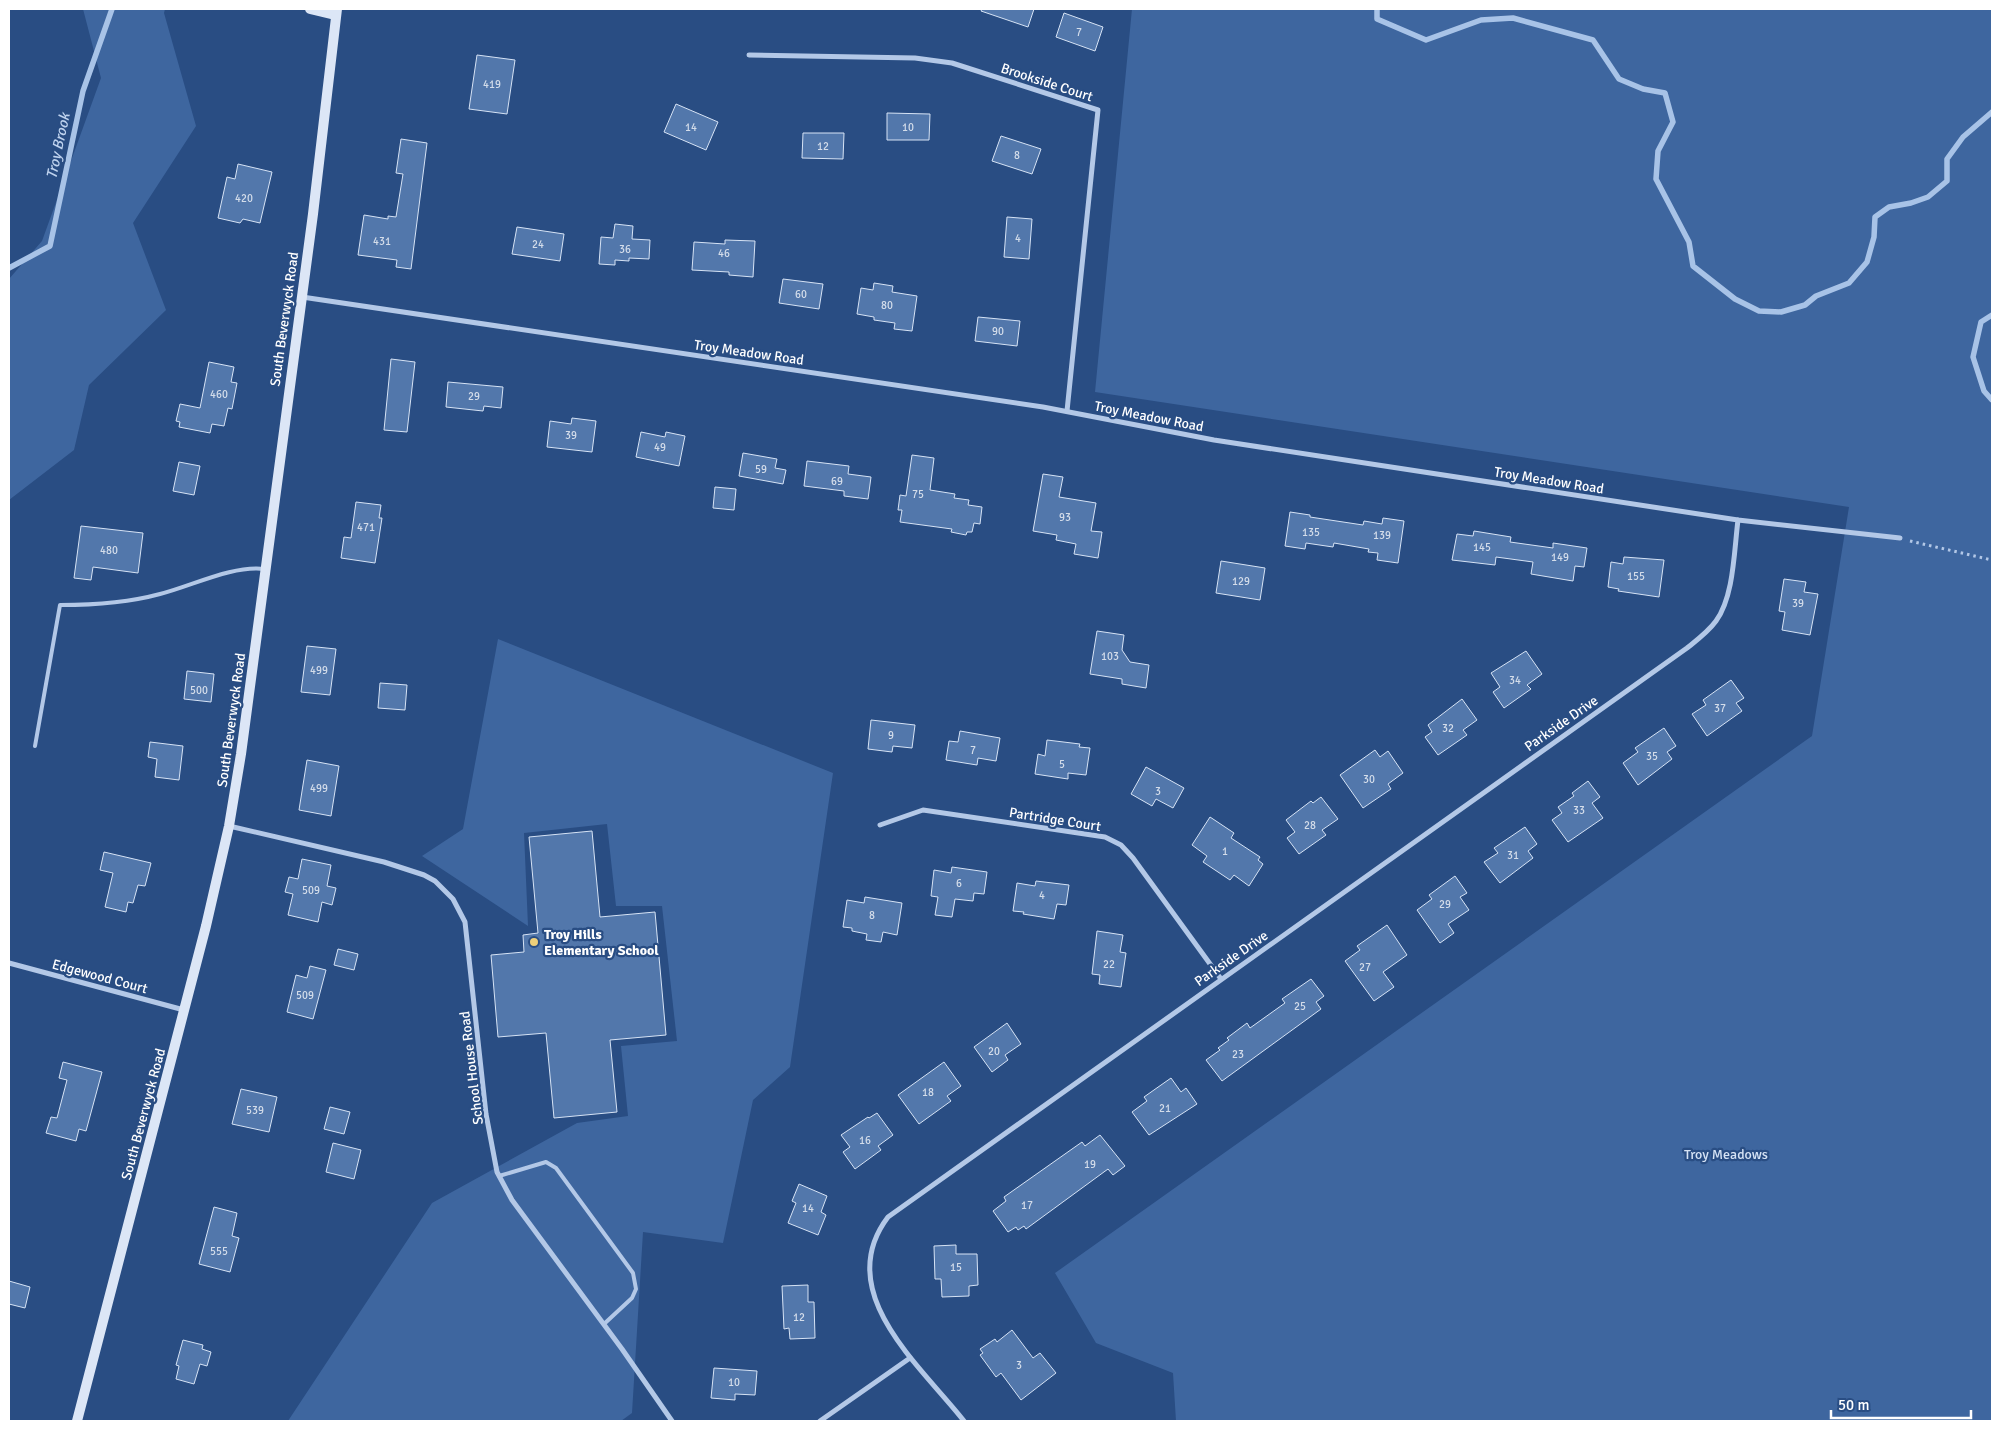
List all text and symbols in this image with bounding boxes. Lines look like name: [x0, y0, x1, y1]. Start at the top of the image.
house number: 7: [1076, 26, 1082, 39]
street label: Brookside Court: [999, 60, 1095, 105]
house number: 419: [483, 78, 501, 91]
water label: Troy Brook: [42, 110, 74, 181]
house number: 14: [685, 121, 697, 134]
house number: 10: [902, 121, 914, 134]
house number: 12: [817, 140, 829, 153]
house number: 8: [1014, 149, 1020, 162]
house number: 420: [235, 192, 253, 205]
house number: 4: [1015, 232, 1021, 245]
house number: 431: [373, 235, 391, 248]
house number: 24: [532, 238, 544, 251]
house number: 36: [619, 243, 631, 256]
house number: 46: [718, 247, 730, 260]
street label: South Beverwyck Road: [267, 251, 302, 387]
house number: 60: [795, 288, 807, 301]
house number: 80: [881, 299, 893, 312]
house number: 90: [992, 325, 1004, 338]
street label: Troy Meadow Road: [693, 336, 805, 369]
house number: 460: [210, 388, 228, 401]
house number: 29: [468, 390, 480, 403]
street label: Troy Meadow Road: [1093, 398, 1205, 435]
house number: 39: [565, 429, 577, 442]
house number: 49: [654, 441, 666, 454]
house number: 59: [755, 463, 767, 476]
street label: Troy Meadow Road: [1493, 463, 1605, 498]
house number: 69: [831, 475, 843, 488]
house number: 75: [912, 488, 924, 501]
house number: 93: [1059, 511, 1071, 524]
house number: 471: [357, 521, 375, 534]
house number: 135: [1302, 526, 1320, 539]
house number: 139: [1373, 529, 1391, 542]
house number: 145: [1473, 541, 1491, 554]
house number: 480: [100, 544, 118, 557]
house number: 149: [1551, 551, 1569, 564]
house number: 155: [1627, 570, 1645, 583]
house number: 129: [1232, 575, 1250, 588]
house number: 39: [1792, 597, 1804, 610]
house number: 103: [1101, 650, 1119, 663]
street label: South Beverwyck Road: [214, 652, 249, 788]
house number: 499: [310, 664, 328, 677]
house number: 34: [1509, 674, 1521, 687]
house number: 500: [190, 684, 208, 697]
street label: Parkside Drive: [1521, 692, 1601, 755]
house number: 37: [1714, 702, 1726, 715]
house number: 32: [1442, 722, 1454, 735]
house number: 9: [888, 729, 894, 742]
house number: 7: [970, 744, 976, 757]
house number: 35: [1646, 750, 1658, 763]
house number: 5: [1059, 758, 1065, 771]
house number: 30: [1363, 773, 1375, 786]
house number: 499: [310, 782, 328, 795]
house number: 3: [1155, 785, 1161, 798]
street label: Partridge Court: [1008, 804, 1102, 835]
house number: 33: [1573, 804, 1585, 817]
house number: 28: [1304, 819, 1316, 832]
house number: 1: [1222, 845, 1228, 858]
house number: 31: [1507, 849, 1519, 862]
house number: 6: [956, 877, 962, 890]
house number: 509: [302, 884, 320, 897]
house number: 4: [1039, 889, 1045, 902]
house number: 29: [1439, 898, 1451, 911]
house number: 8: [869, 909, 875, 922]
place label: Troy Hills Elementary School: [544, 926, 659, 959]
street label: Parkside Drive: [1191, 927, 1271, 990]
marker: Troy Hills Elementary School: [528, 936, 540, 948]
street label: Edgewood Court: [50, 956, 150, 997]
house number: 22: [1103, 958, 1115, 971]
house number: 27: [1359, 961, 1371, 974]
house number: 509: [296, 989, 314, 1002]
house number: 25: [1294, 1000, 1306, 1013]
street label: School House Road: [456, 1010, 487, 1126]
house number: 20: [988, 1045, 1000, 1058]
street label: South Beverwyck Road: [118, 1047, 169, 1182]
house number: 23: [1232, 1048, 1244, 1061]
house number: 18: [922, 1086, 934, 1099]
house number: 21: [1159, 1102, 1171, 1115]
house number: 539: [246, 1104, 264, 1117]
house number: 16: [859, 1134, 871, 1147]
park label: Troy Meadows: [1684, 1146, 1768, 1163]
house number: 19: [1084, 1158, 1096, 1171]
house number: 17: [1021, 1199, 1033, 1212]
house number: 14: [802, 1202, 814, 1215]
house number: 555: [210, 1245, 228, 1258]
house number: 15: [950, 1261, 962, 1274]
house number: 12: [793, 1311, 805, 1324]
house number: 3: [1016, 1359, 1022, 1372]
house number: 10: [728, 1376, 740, 1389]
scale bar: [1831, 1388, 1971, 1420]
text: 50 m: [1838, 1396, 1869, 1414]

